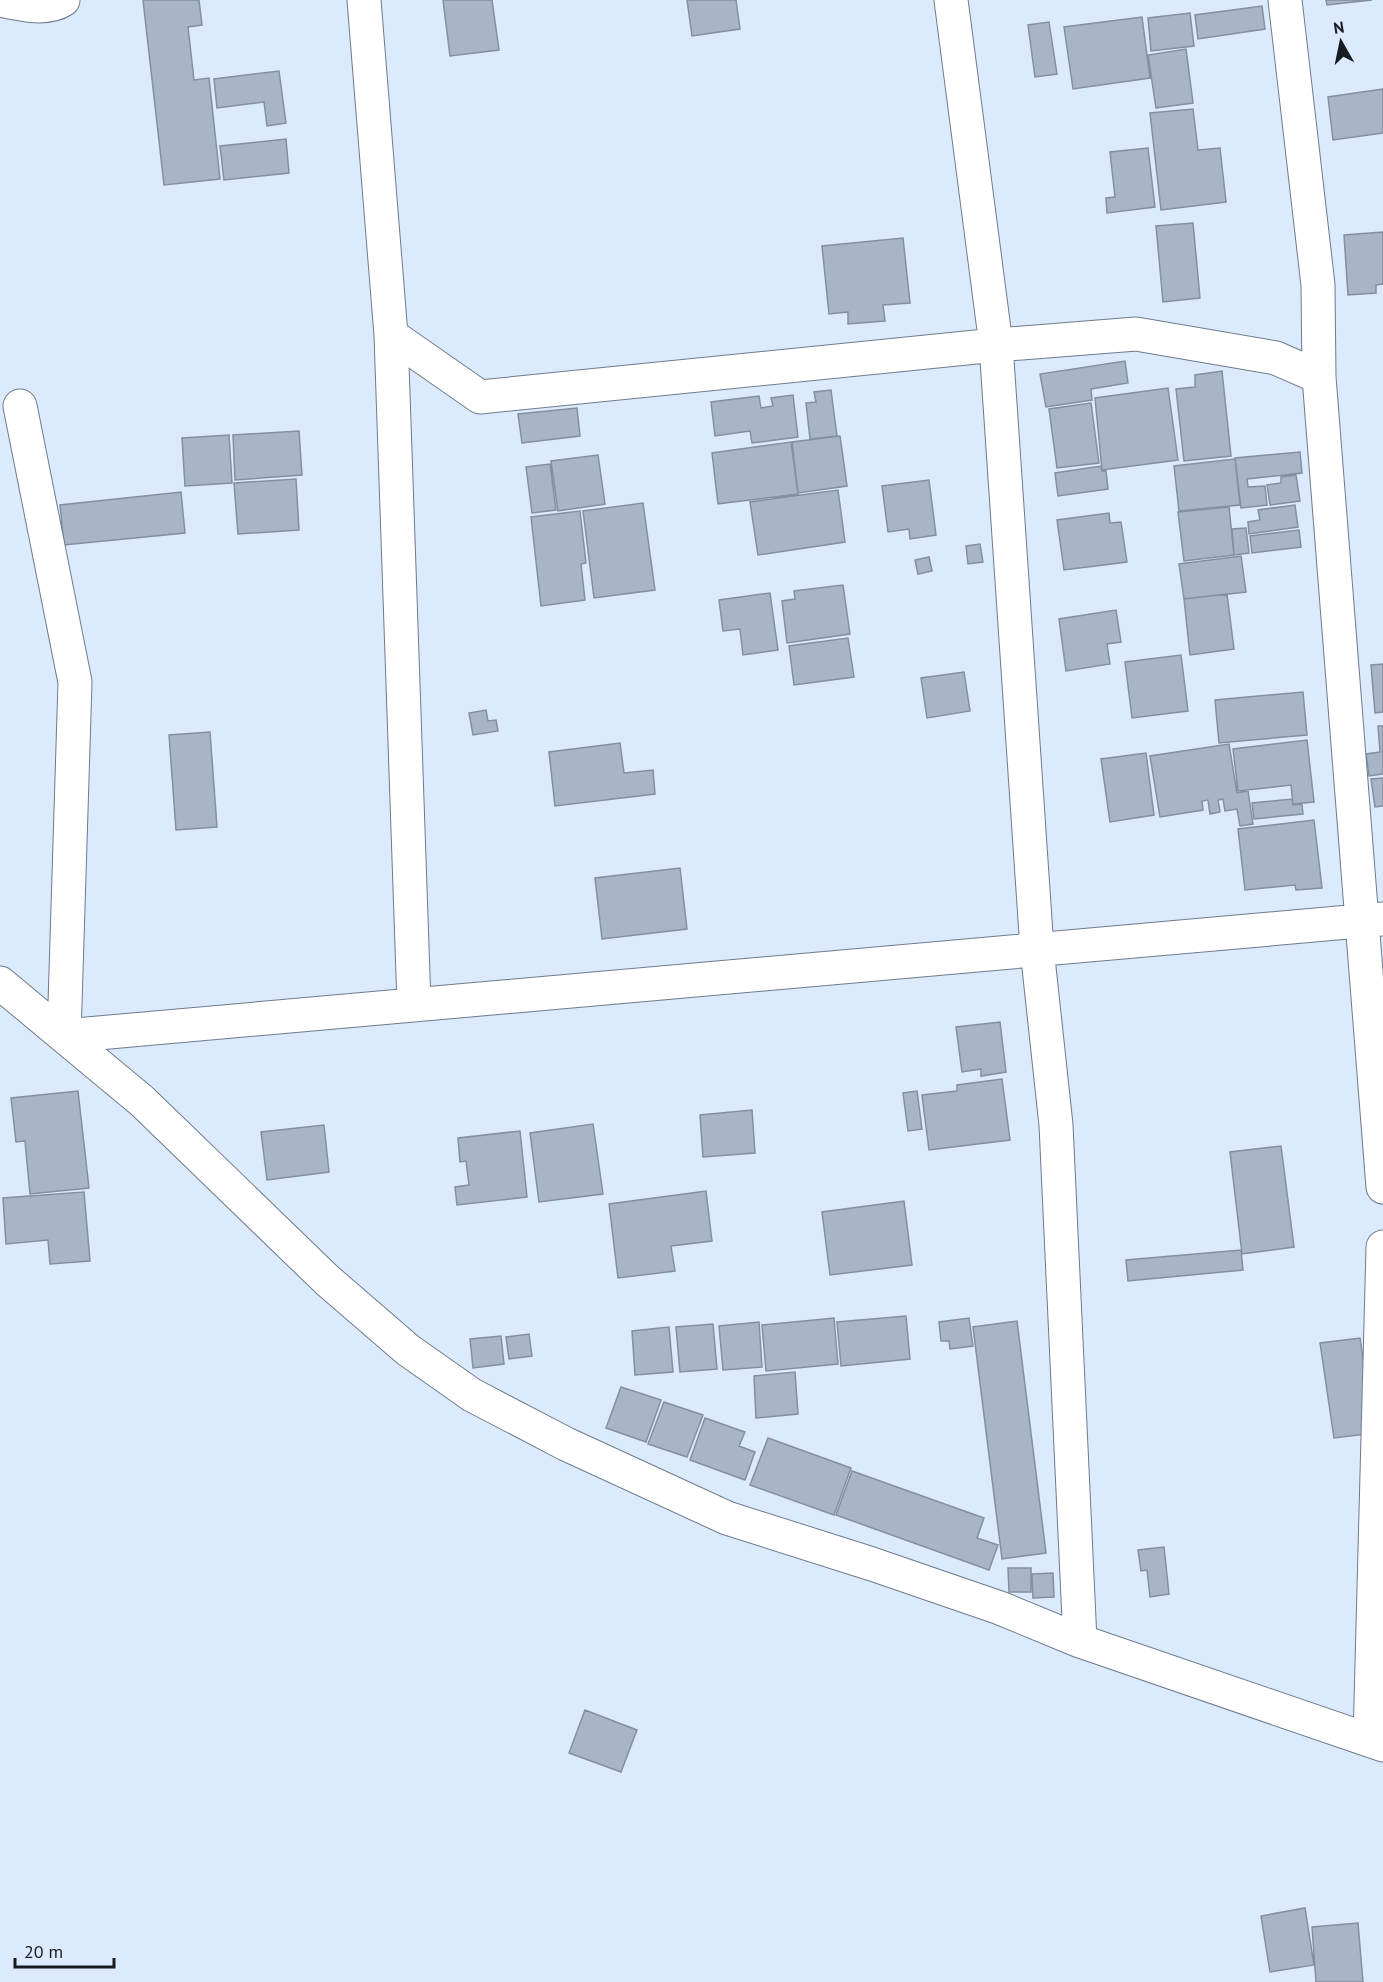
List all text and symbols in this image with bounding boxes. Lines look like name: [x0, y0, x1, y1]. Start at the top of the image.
north arrow: [1311, 12, 1371, 72]
text: N: [1332, 16, 1345, 38]
scale bar: [15, 1931, 114, 1969]
text: 20 m: [24, 1940, 63, 1963]

